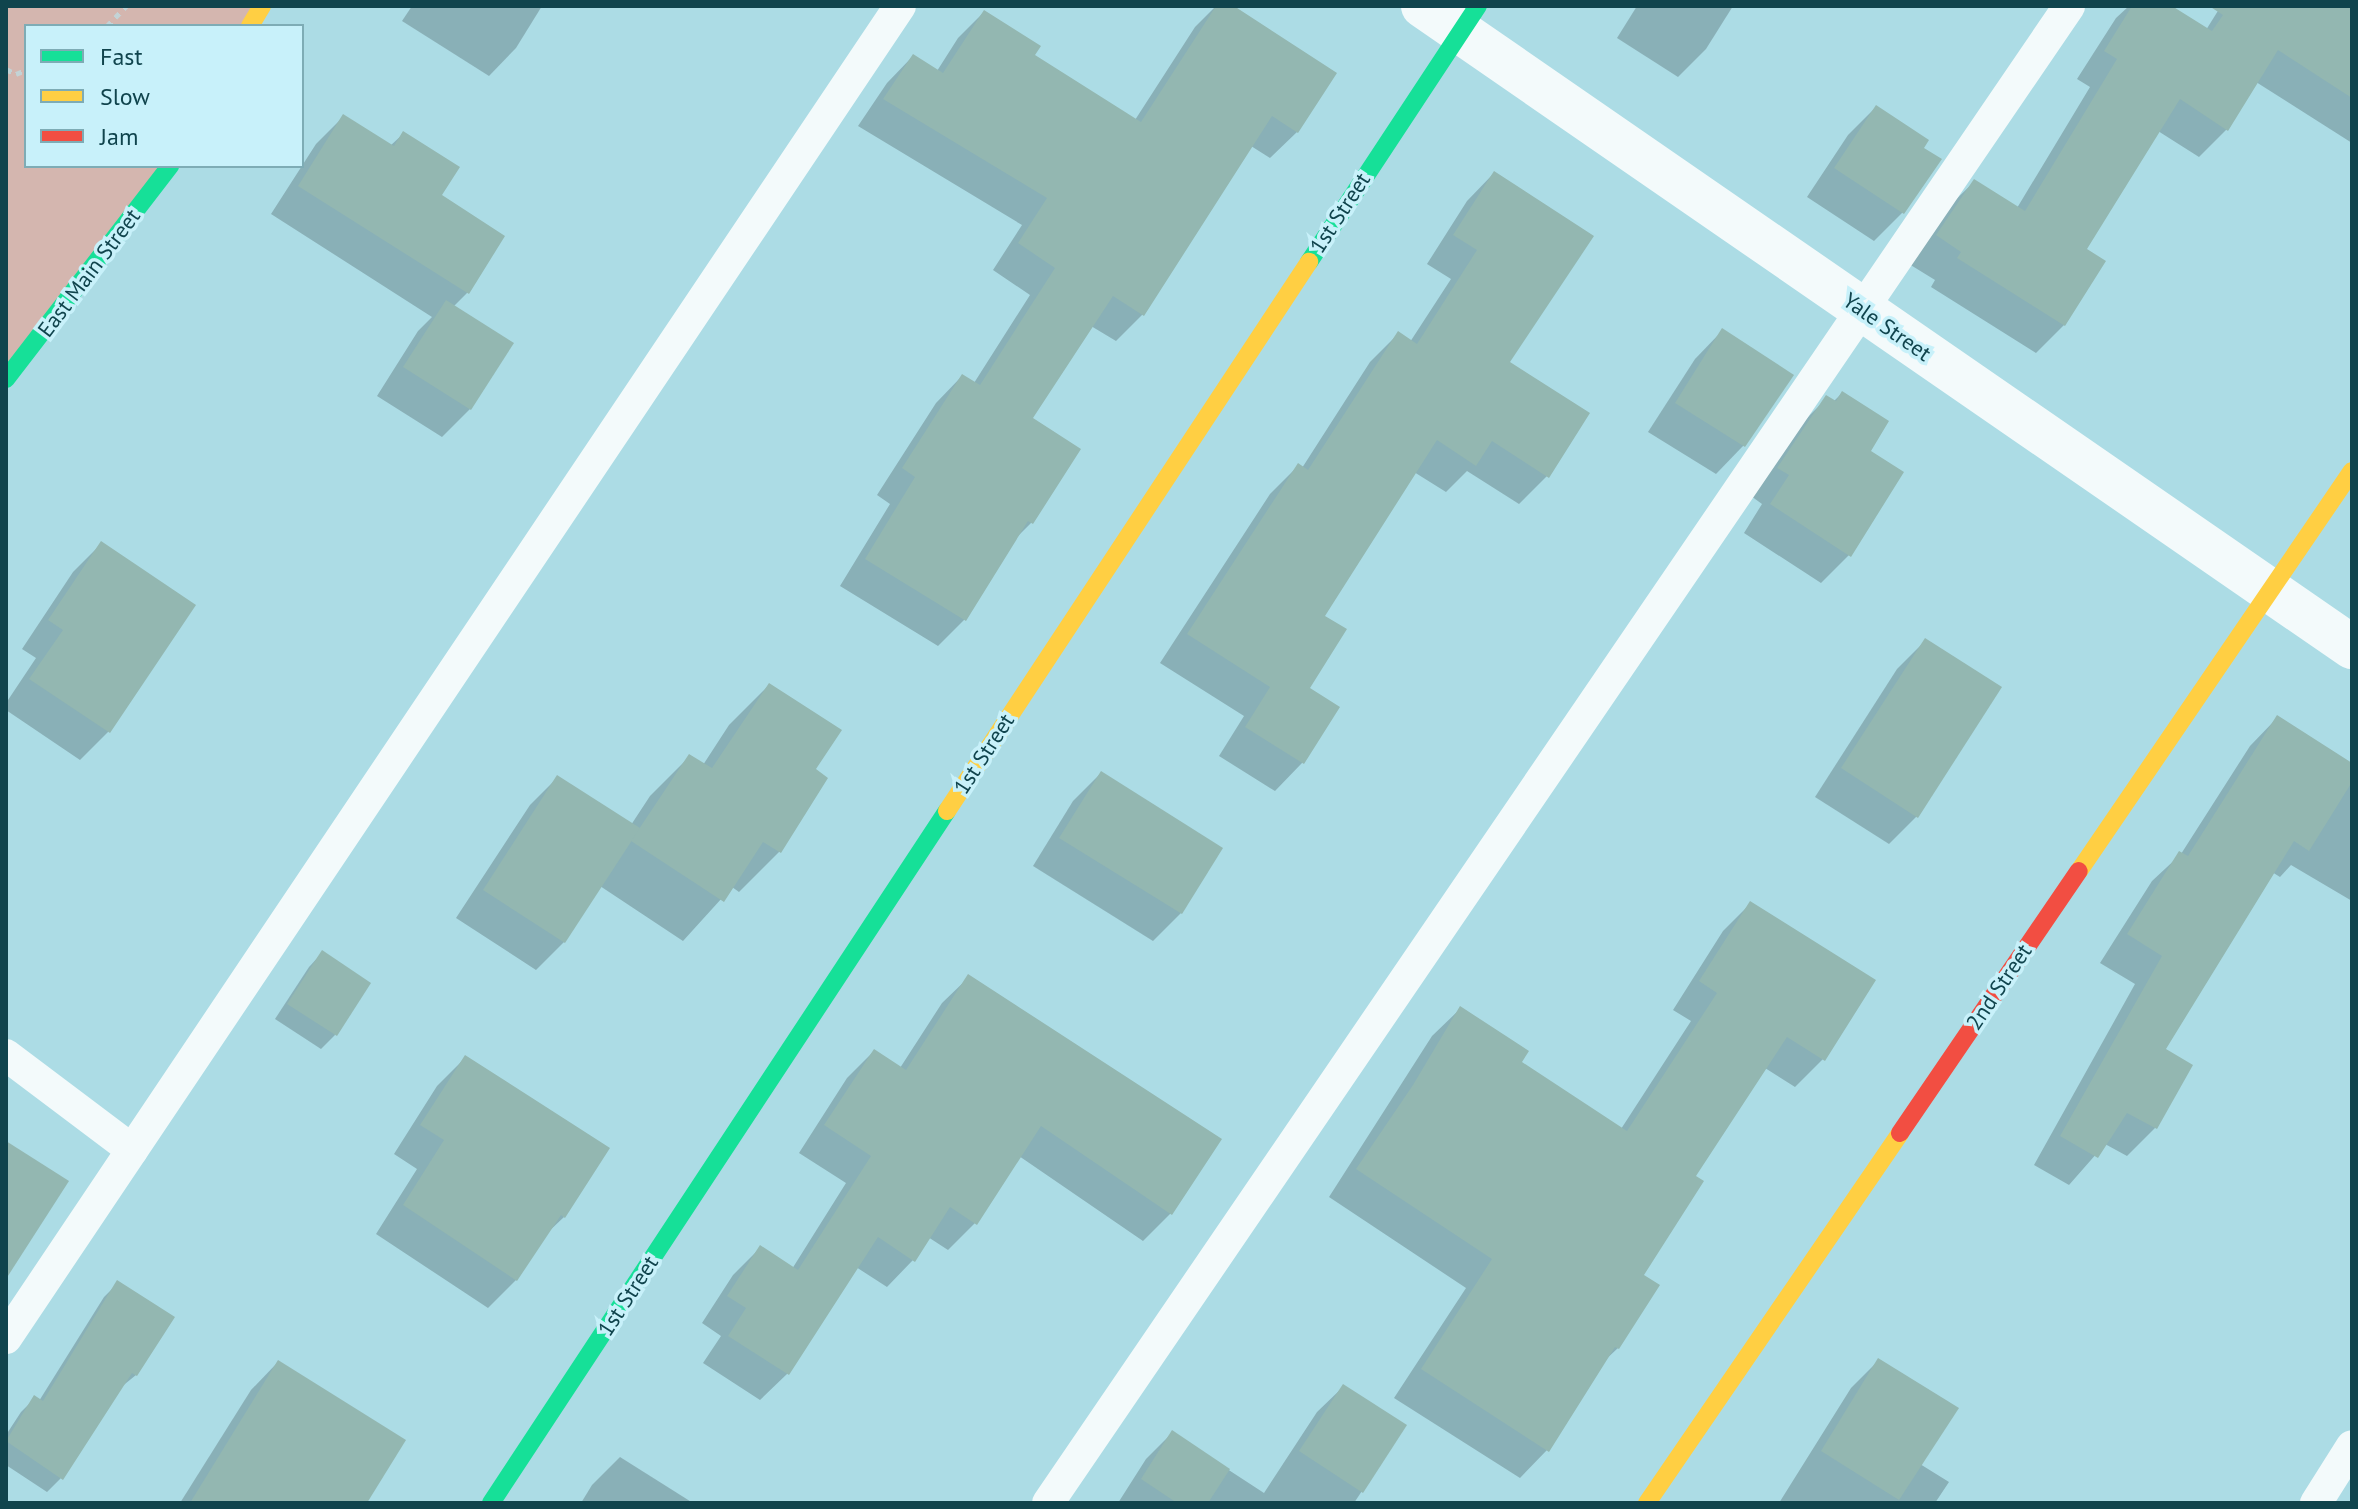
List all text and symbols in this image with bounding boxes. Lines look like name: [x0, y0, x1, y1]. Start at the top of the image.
legend: [24, 24, 304, 168]
text: Fast: [100, 41, 143, 72]
text: Slow: [100, 81, 150, 112]
text: Jam: [100, 121, 138, 152]
street label: 1st Street: [1304, 168, 1376, 258]
street label: East Main Street: [32, 204, 146, 342]
street label: Yale Street: [1838, 287, 1936, 367]
street label: 1st Street: [948, 709, 1020, 799]
street label: 2nd Street: [1961, 939, 2037, 1035]
street label: 1st Street: [592, 1251, 664, 1341]

